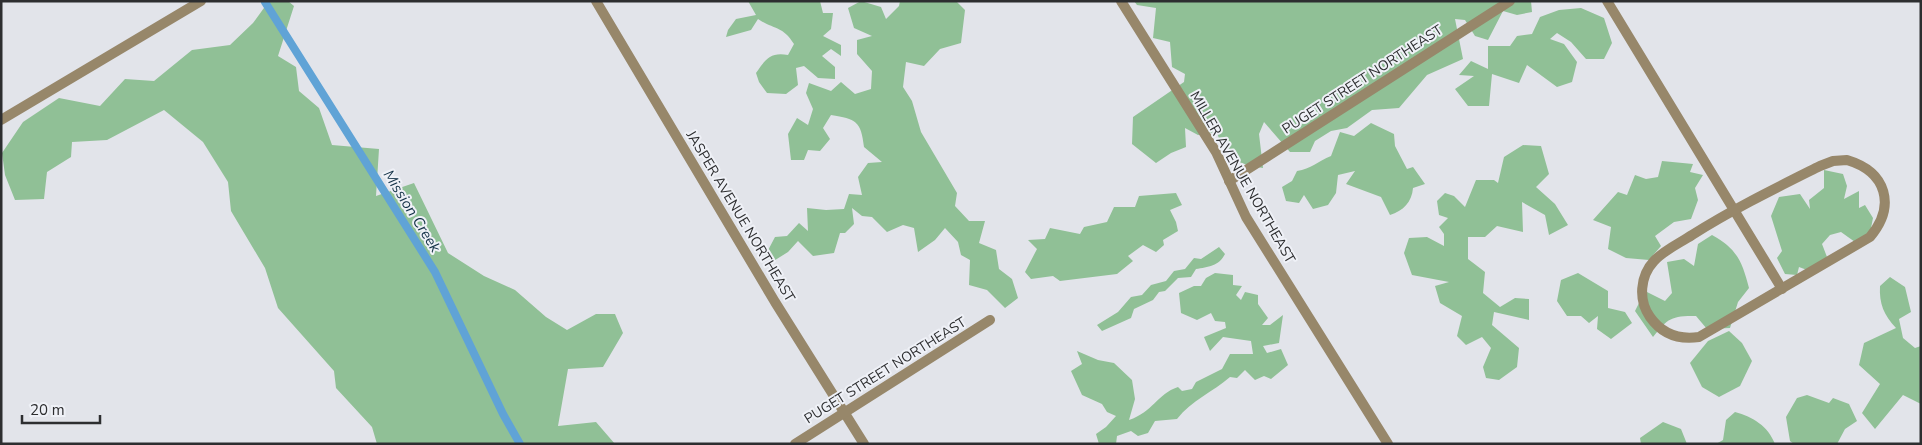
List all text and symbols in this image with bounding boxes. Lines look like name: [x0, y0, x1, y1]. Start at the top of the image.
street label: PUGET STREET NORTHEAST: [1278, 20, 1447, 139]
street label: MILLER AVENUE NORTHEAST: [1185, 88, 1300, 267]
street label: JASPER AVENUE NORTHEAST: [681, 126, 800, 306]
water label: Mission Creek: [379, 166, 446, 256]
street label: PUGET STREET NORTHEAST: [801, 312, 970, 428]
scale bar: [22, 392, 100, 424]
text: 20 m: [30, 400, 65, 420]

